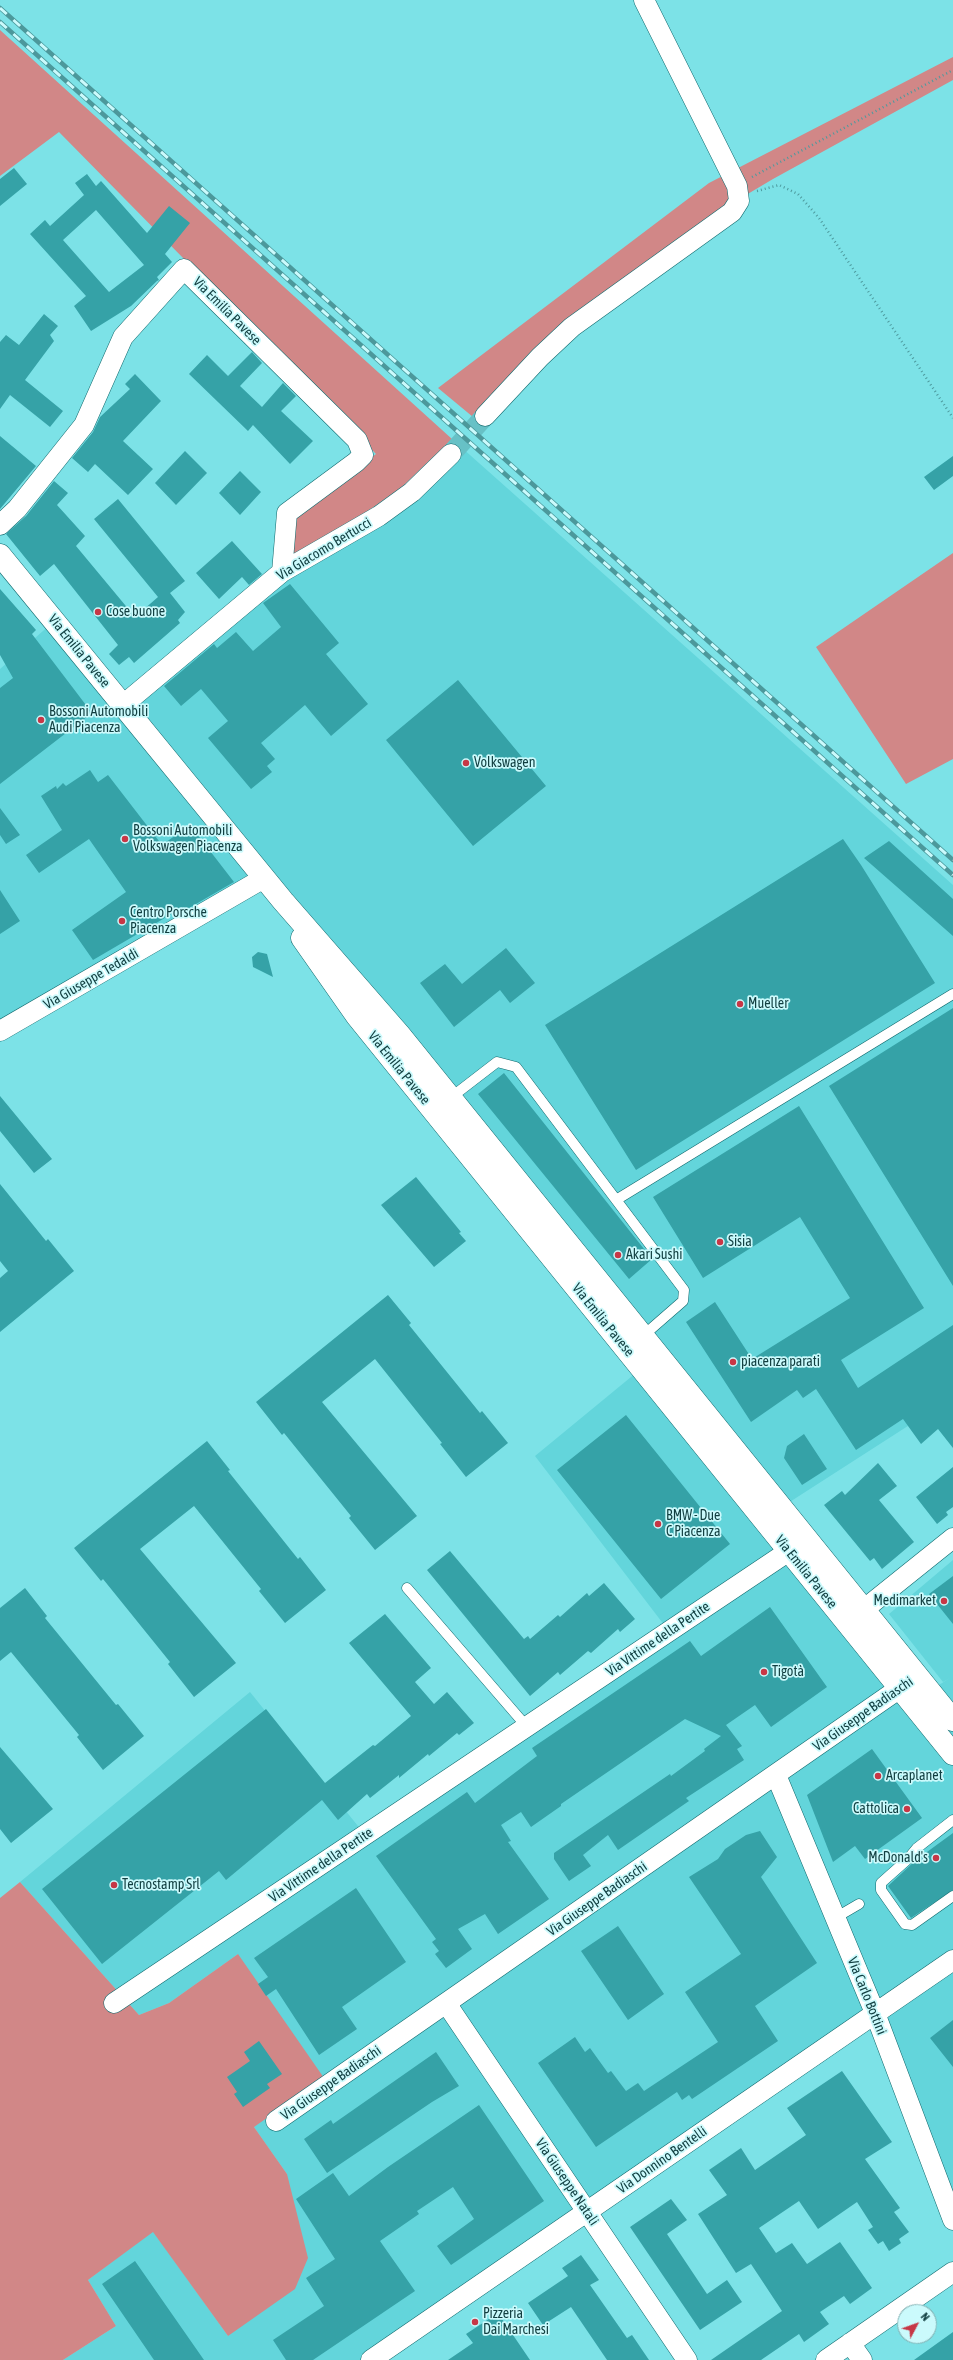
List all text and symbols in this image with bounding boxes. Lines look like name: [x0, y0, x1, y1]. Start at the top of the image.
street label: Via Emilia Pavese: [189, 273, 265, 349]
street label: Via Giacomo Bertucci: [274, 514, 374, 584]
place label: Cose buone: [106, 604, 165, 620]
marker: Cose buone: [93, 607, 103, 617]
street label: Via Emilia Pavese: [44, 611, 114, 691]
place label: Bossoni Automobili Audi Piacenza: [49, 704, 148, 736]
marker: Bossoni Automobili Audi Piacenza: [36, 715, 46, 725]
place label: Volkswagen: [474, 755, 535, 771]
marker: Volkswagen: [461, 758, 471, 768]
place label: Bossoni Automobili Volkswagen Piacenza: [133, 823, 243, 856]
marker: Bossoni Automobili Volkswagen Piacenza: [120, 834, 130, 844]
place label: Centro Porsche Piacenza: [130, 905, 207, 938]
marker: Centro Porsche Piacenza: [117, 916, 127, 926]
street label: Via Giuseppe Tedaldi: [41, 945, 141, 1013]
place label: Mueller: [748, 996, 788, 1012]
marker: Mueller: [735, 999, 745, 1009]
street label: Via Emilia Pavese: [364, 1028, 434, 1108]
place label: Sisia: [728, 1234, 752, 1250]
marker: Sisia: [715, 1237, 725, 1247]
place label: Akari Sushi: [626, 1247, 682, 1263]
marker: Akari Sushi: [613, 1250, 623, 1260]
street label: Via Emilia Pavese: [568, 1280, 638, 1360]
place label: piacenza parati: [741, 1354, 820, 1370]
marker: piacenza parati: [728, 1357, 738, 1367]
place label: BMW - Due C Piacenza: [666, 1508, 720, 1540]
marker: BMW - Due C Piacenza: [653, 1519, 663, 1529]
street label: Via Emilia Pavese: [771, 1532, 841, 1612]
place label: Medimarket: [873, 1593, 936, 1609]
marker: Medimarket: [939, 1596, 949, 1606]
street label: Via Vittime della Pertite: [603, 1598, 713, 1680]
place label: Tigotà: [772, 1664, 804, 1680]
marker: Tigotà: [759, 1667, 769, 1677]
street label: Via Giuseppe Badiaschi: [810, 1673, 916, 1755]
place label: Arcaplanet: [886, 1768, 943, 1784]
marker: Arcaplanet: [873, 1771, 883, 1781]
place label: Cattolica: [853, 1801, 899, 1817]
marker: Cattolica: [902, 1804, 912, 1814]
street label: Via Vittime della Pertite: [266, 1824, 376, 1906]
place label: McDonald's: [868, 1850, 928, 1866]
marker: McDonald's: [931, 1853, 941, 1863]
street label: Via Giuseppe Badiaschi: [544, 1858, 650, 1940]
place label: Tecnostamp Srl: [122, 1877, 200, 1893]
marker: Tecnostamp Srl: [109, 1880, 119, 1890]
street label: Via Carlo Bottini: [844, 1955, 890, 2037]
street label: Via Giuseppe Badiaschi: [278, 2042, 384, 2124]
street label: Via Donnino Bentelli: [614, 2123, 710, 2197]
street label: Via Giuseppe Natali: [532, 2135, 602, 2229]
north arrow: [897, 2304, 937, 2344]
place label: Pizzeria Dai Marchesi: [483, 2306, 549, 2338]
text: N: [919, 2310, 932, 2323]
marker: Pizzeria Dai Marchesi: [470, 2317, 480, 2327]

